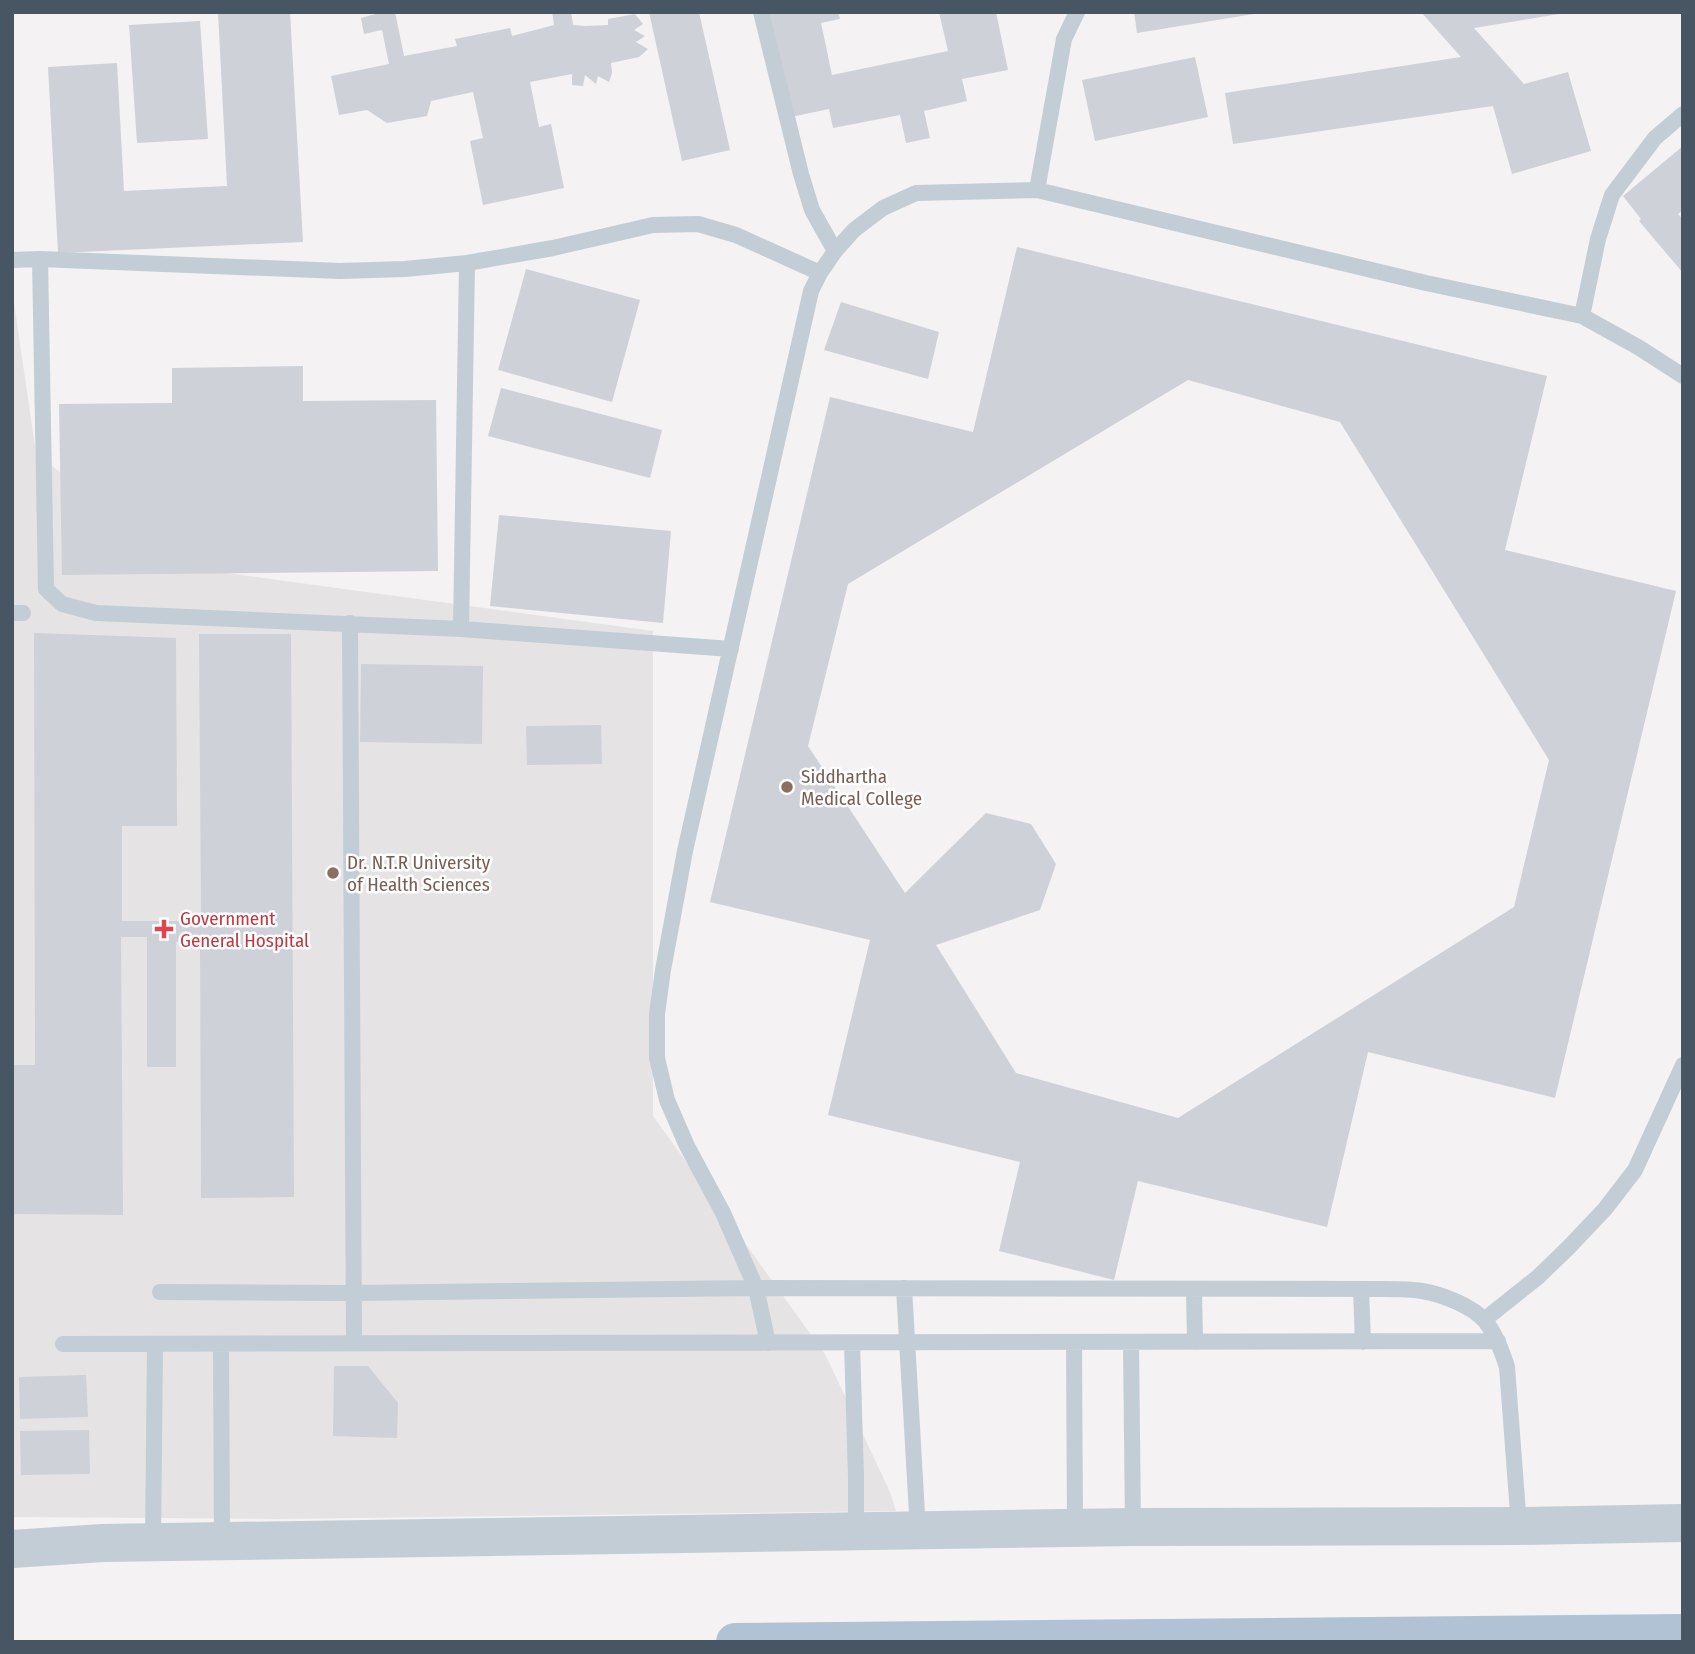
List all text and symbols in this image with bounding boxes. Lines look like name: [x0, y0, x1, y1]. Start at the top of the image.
place label: Siddhartha Medical College: [801, 765, 922, 810]
marker: Siddhartha Medical College: [779, 779, 795, 795]
place label: Dr. N.T.R University of Health Sciences: [347, 851, 491, 896]
marker: Dr. N.T.R University of Health Sciences: [325, 865, 341, 881]
place label: Government General Hospital: [180, 907, 309, 952]
marker: Government General Hospital: [154, 919, 174, 939]

